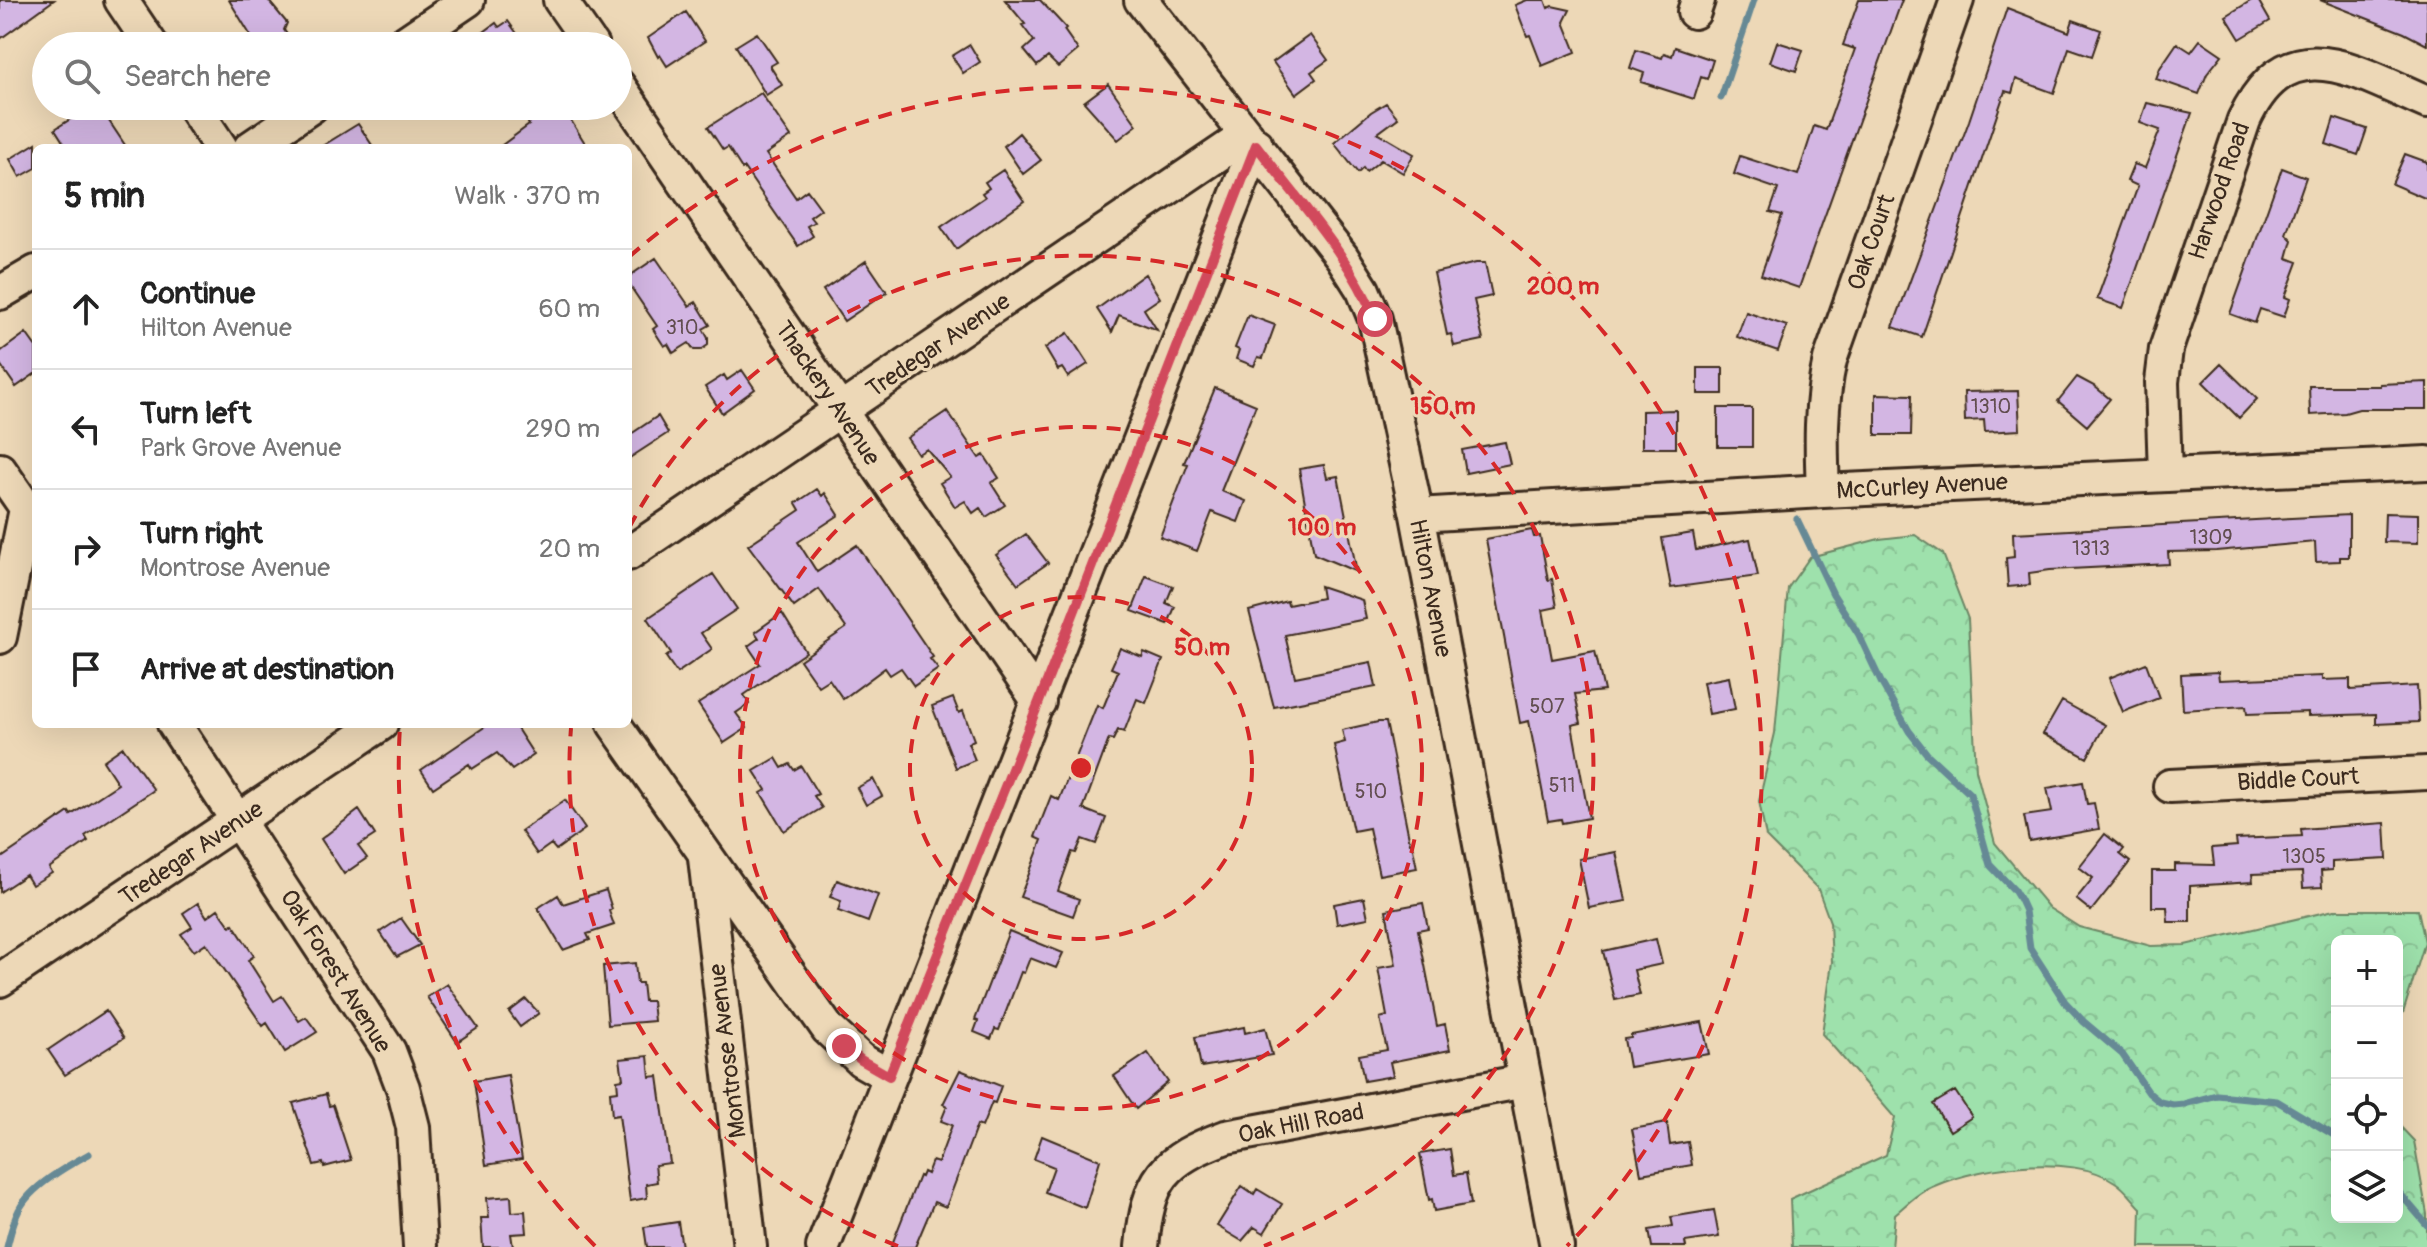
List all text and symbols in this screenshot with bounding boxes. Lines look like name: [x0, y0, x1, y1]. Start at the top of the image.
search box: [32, 32, 632, 120]
icon: search: [60, 54, 104, 98]
text: Search here: [124, 58, 271, 95]
street label: Harwood Road: [2182, 119, 2257, 264]
text: 5 min: [64, 175, 145, 218]
text: Walk · 370 m: [454, 180, 600, 212]
street label: Oak Court: [1842, 190, 1902, 294]
text: 200 m: [1527, 272, 1599, 301]
text: Continue: [140, 275, 255, 312]
icon: ahead: [64, 287, 108, 331]
street label: Tredegar Avenue: [861, 287, 1016, 404]
text: 60 m: [538, 293, 600, 325]
route start: [1357, 301, 1393, 337]
text: Hilton Avenue: [140, 312, 292, 344]
house number: 310: [666, 315, 698, 340]
street label: Thackery Avenue: [769, 316, 887, 471]
text: 150 m: [1410, 392, 1476, 421]
house number: 1310: [1971, 394, 2011, 419]
text: Turn left: [140, 395, 251, 432]
icon: left: [64, 407, 108, 451]
text: 290 m: [526, 413, 600, 445]
text: Park Grove Avenue: [140, 432, 341, 464]
street label: McCurley Avenue: [1836, 468, 2009, 505]
text: 100 m: [1288, 513, 1356, 542]
text: Turn right: [140, 515, 263, 552]
street label: Hilton Avenue: [1403, 517, 1458, 660]
house number: 1309: [2190, 525, 2232, 550]
icon: right: [64, 527, 108, 571]
text: 20 m: [539, 533, 600, 565]
house number: 1313: [2072, 536, 2110, 561]
text: Montrose Avenue: [140, 552, 330, 584]
text: 50 m: [1174, 633, 1230, 662]
icon: arrive: [64, 647, 108, 691]
text: Arrive at destination: [140, 651, 394, 688]
house number: 507: [1529, 694, 1565, 719]
centre of rings: [1067, 754, 1095, 782]
street label: Biddle Court: [2236, 762, 2360, 797]
house number: 511: [1549, 773, 1575, 798]
house number: 510: [1355, 779, 1387, 804]
street label: Tredegar Avenue: [114, 795, 269, 912]
house number: 1305: [2282, 844, 2326, 869]
street label: Oak Forest Avenue: [274, 884, 398, 1058]
map controls: [2331, 935, 2403, 1223]
button: +: [2331, 935, 2403, 1007]
street label: Montrose Avenue: [702, 962, 753, 1140]
button: −: [2331, 1007, 2403, 1079]
route end: [826, 1028, 862, 1064]
button: locate: [2331, 1079, 2403, 1151]
street label: Oak Hill Road: [1236, 1097, 1366, 1150]
button: layers: [2331, 1151, 2403, 1223]

